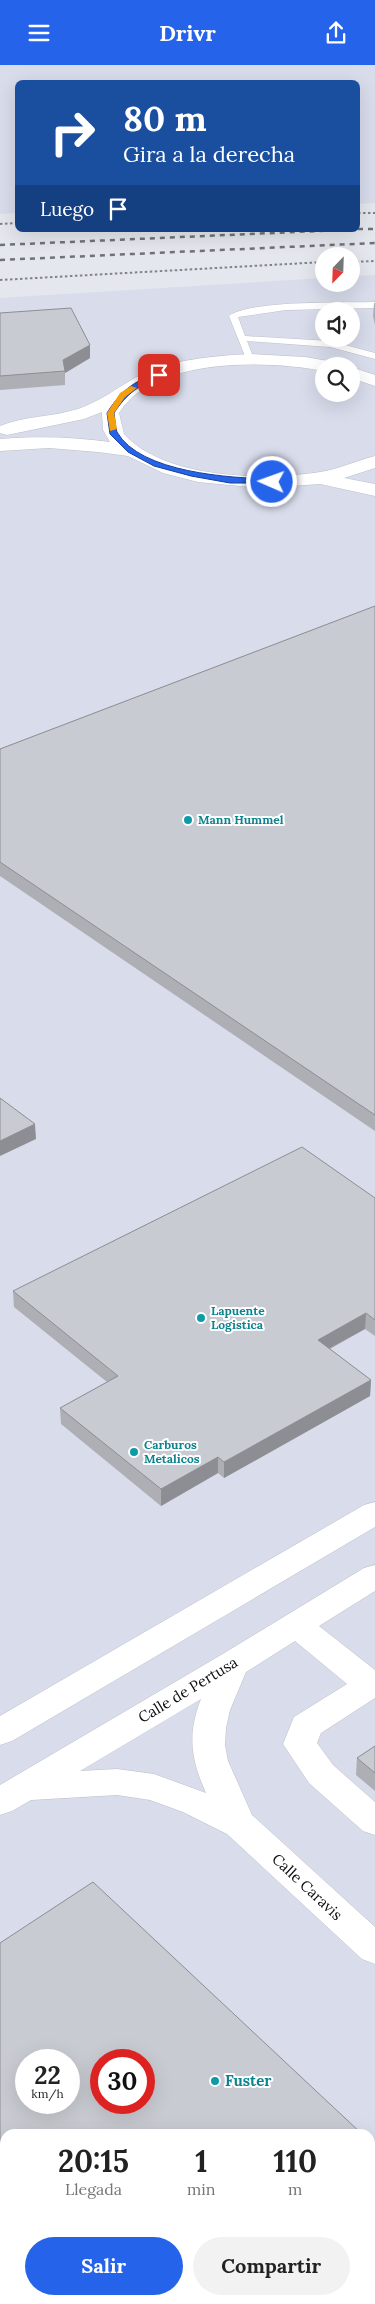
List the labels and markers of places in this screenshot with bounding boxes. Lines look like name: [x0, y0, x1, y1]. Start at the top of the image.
pin: [138, 354, 180, 396]
place label: Mann Hummel: [198, 812, 284, 827]
marker: Mann Hummel: [182, 814, 194, 826]
place label: Lapuente Logistica: [211, 1303, 265, 1332]
marker: Lapuente Logistica: [195, 1312, 207, 1324]
place label: Carburos Metalicos: [144, 1437, 200, 1466]
marker: Carburos Metalicos: [128, 1446, 140, 1458]
place label: Fuster: [225, 2071, 272, 2090]
marker: Fuster: [209, 2075, 221, 2087]

